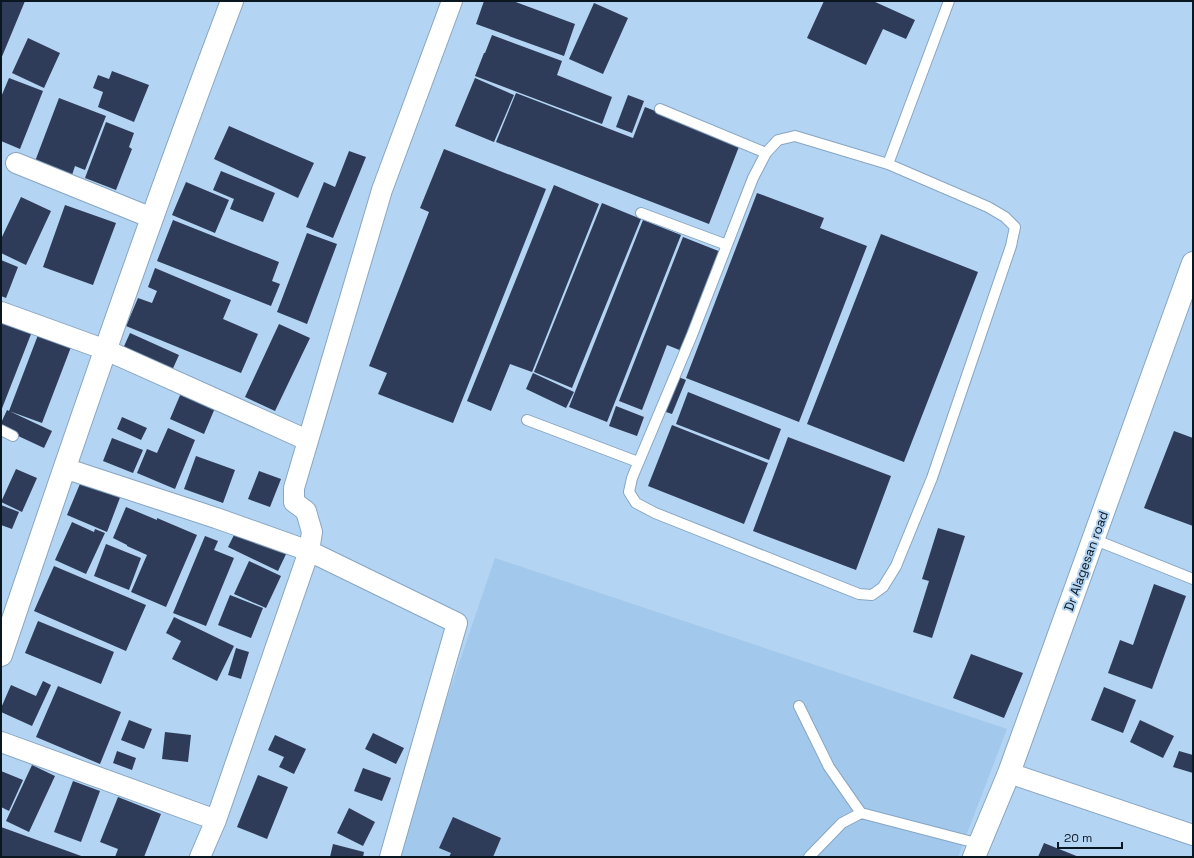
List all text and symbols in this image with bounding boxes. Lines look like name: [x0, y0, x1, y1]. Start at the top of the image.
street label: Dr Alagesan road: [1060, 509, 1112, 613]
scale bar: [1058, 824, 1122, 850]
text: 20 m: [1064, 830, 1092, 846]

